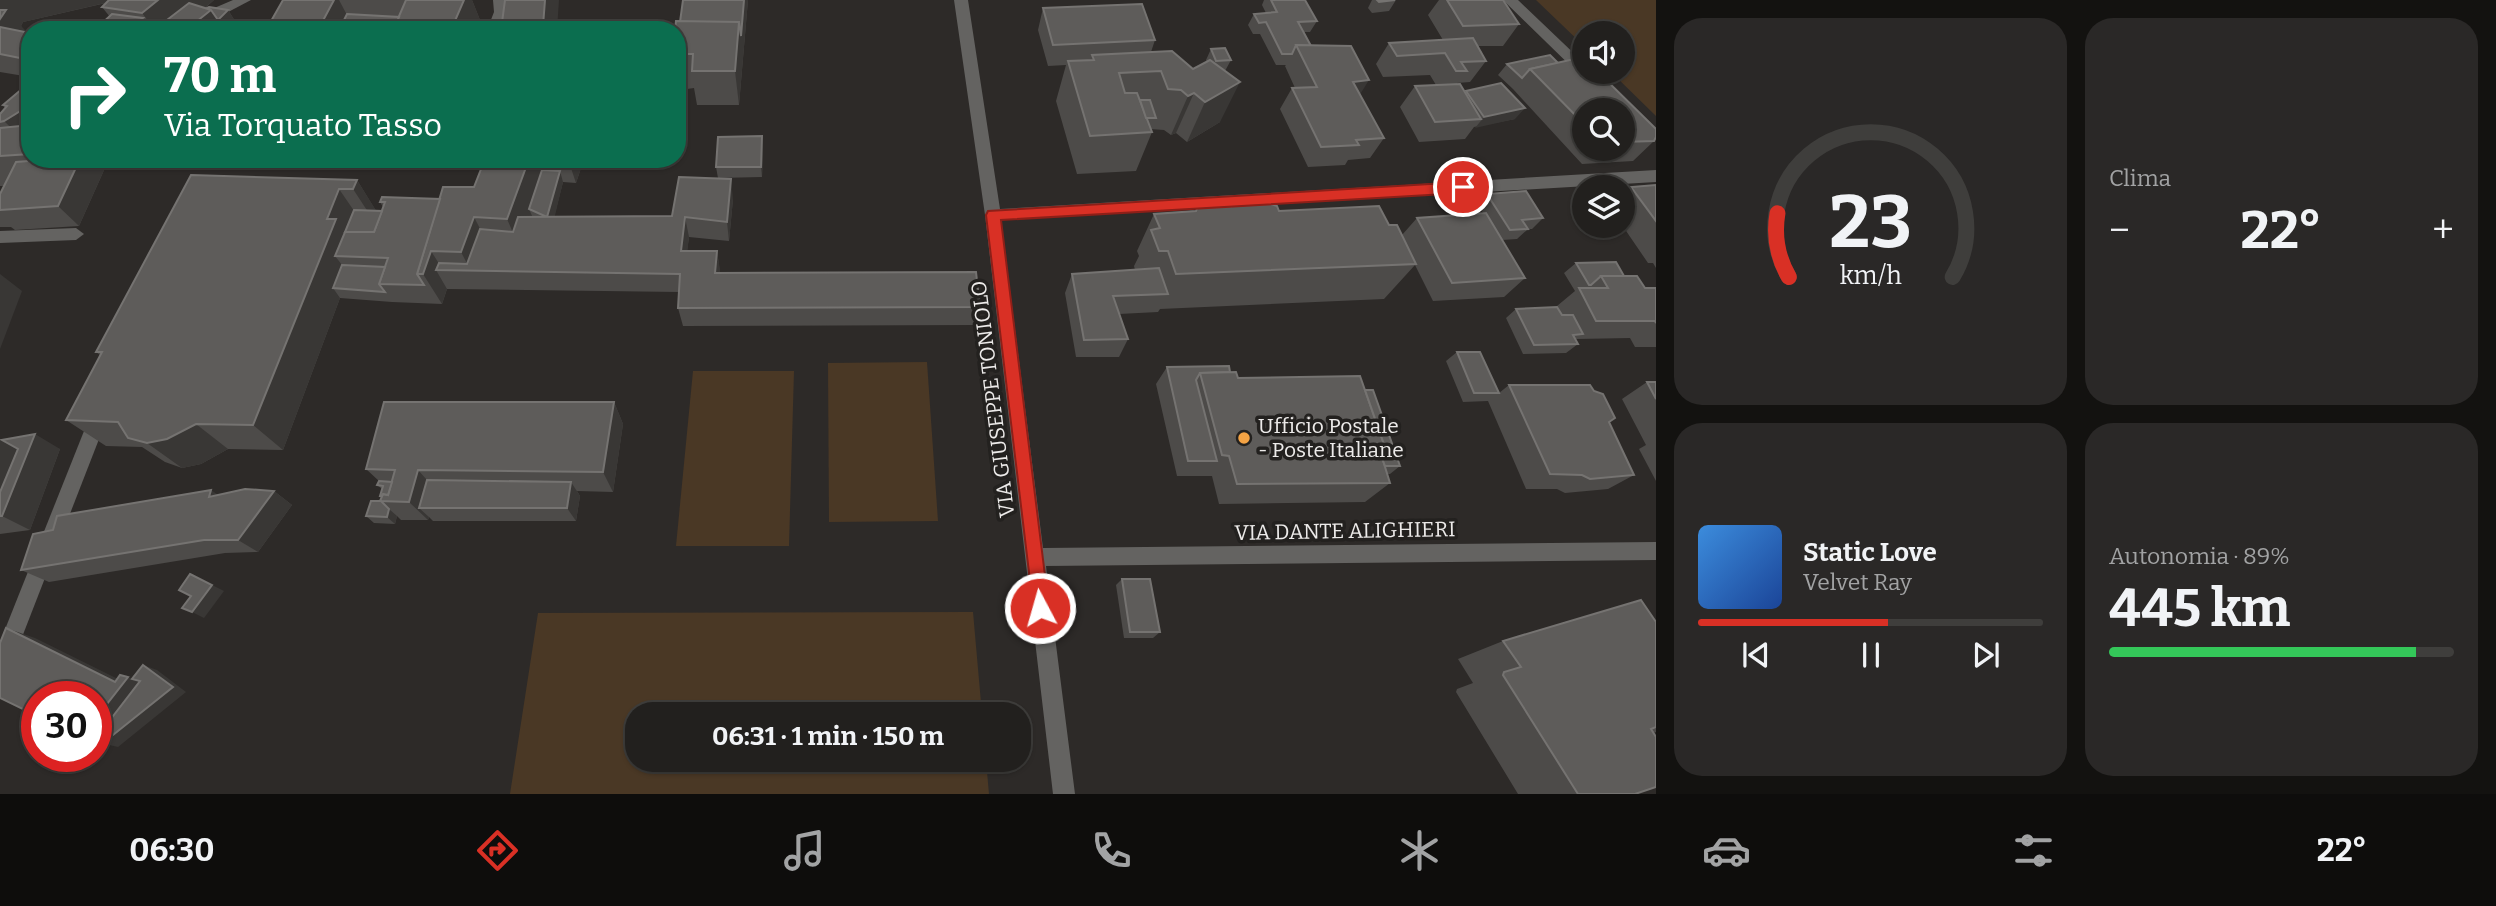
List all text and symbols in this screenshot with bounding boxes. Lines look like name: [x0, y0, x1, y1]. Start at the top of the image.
map controls: [1572, 21, 1635, 238]
button: sound: [1572, 21, 1635, 84]
text: 70 m: [164, 46, 276, 105]
icon: right: [49, 49, 140, 140]
button: search: [1572, 98, 1635, 161]
text: Via Torquato Tasso: [164, 106, 442, 144]
pin: [1433, 157, 1493, 217]
text: Clima: [2109, 164, 2171, 192]
icon: arrive: [1444, 168, 1482, 206]
button: layers: [1572, 175, 1635, 238]
text: 23: [1829, 180, 1912, 267]
text: 22°: [2240, 199, 2322, 262]
text: −: [2109, 207, 2130, 253]
text: +: [2432, 207, 2454, 253]
text: km/h: [1840, 261, 1902, 291]
street label: VIA GIUSEPPE TONIOLO: [966, 279, 1020, 519]
place label: Ufficio Postale - Poste Italiane: [1258, 413, 1404, 463]
marker: Ufficio Postale - Poste Italiane: [1236, 430, 1252, 446]
street label: VIA DANTE ALIGHIERI: [1234, 516, 1456, 546]
text: Static Love: [1803, 537, 1937, 568]
text: Autonomia · 89%: [2109, 542, 2290, 570]
text: Velvet Ray: [1803, 568, 1912, 596]
position arrow: [1003, 571, 1077, 645]
text: 445 km: [2109, 577, 2290, 640]
icon: previous: [1737, 636, 1775, 674]
icon: pause: [1852, 636, 1890, 674]
icon: next: [1967, 636, 2005, 674]
speed limit sign: 30: [21, 681, 112, 772]
text: 06:31 · 1 min · 150 m: [712, 721, 944, 752]
icon: directions: [473, 826, 522, 875]
icon: music: [780, 826, 829, 875]
icon: phone: [1087, 826, 1136, 875]
icon: climate: [1395, 826, 1444, 875]
icon: car: [1702, 826, 1751, 875]
icon: filters: [2009, 826, 2058, 875]
text: 06:30: [129, 831, 215, 869]
text: 22°: [2317, 831, 2367, 869]

